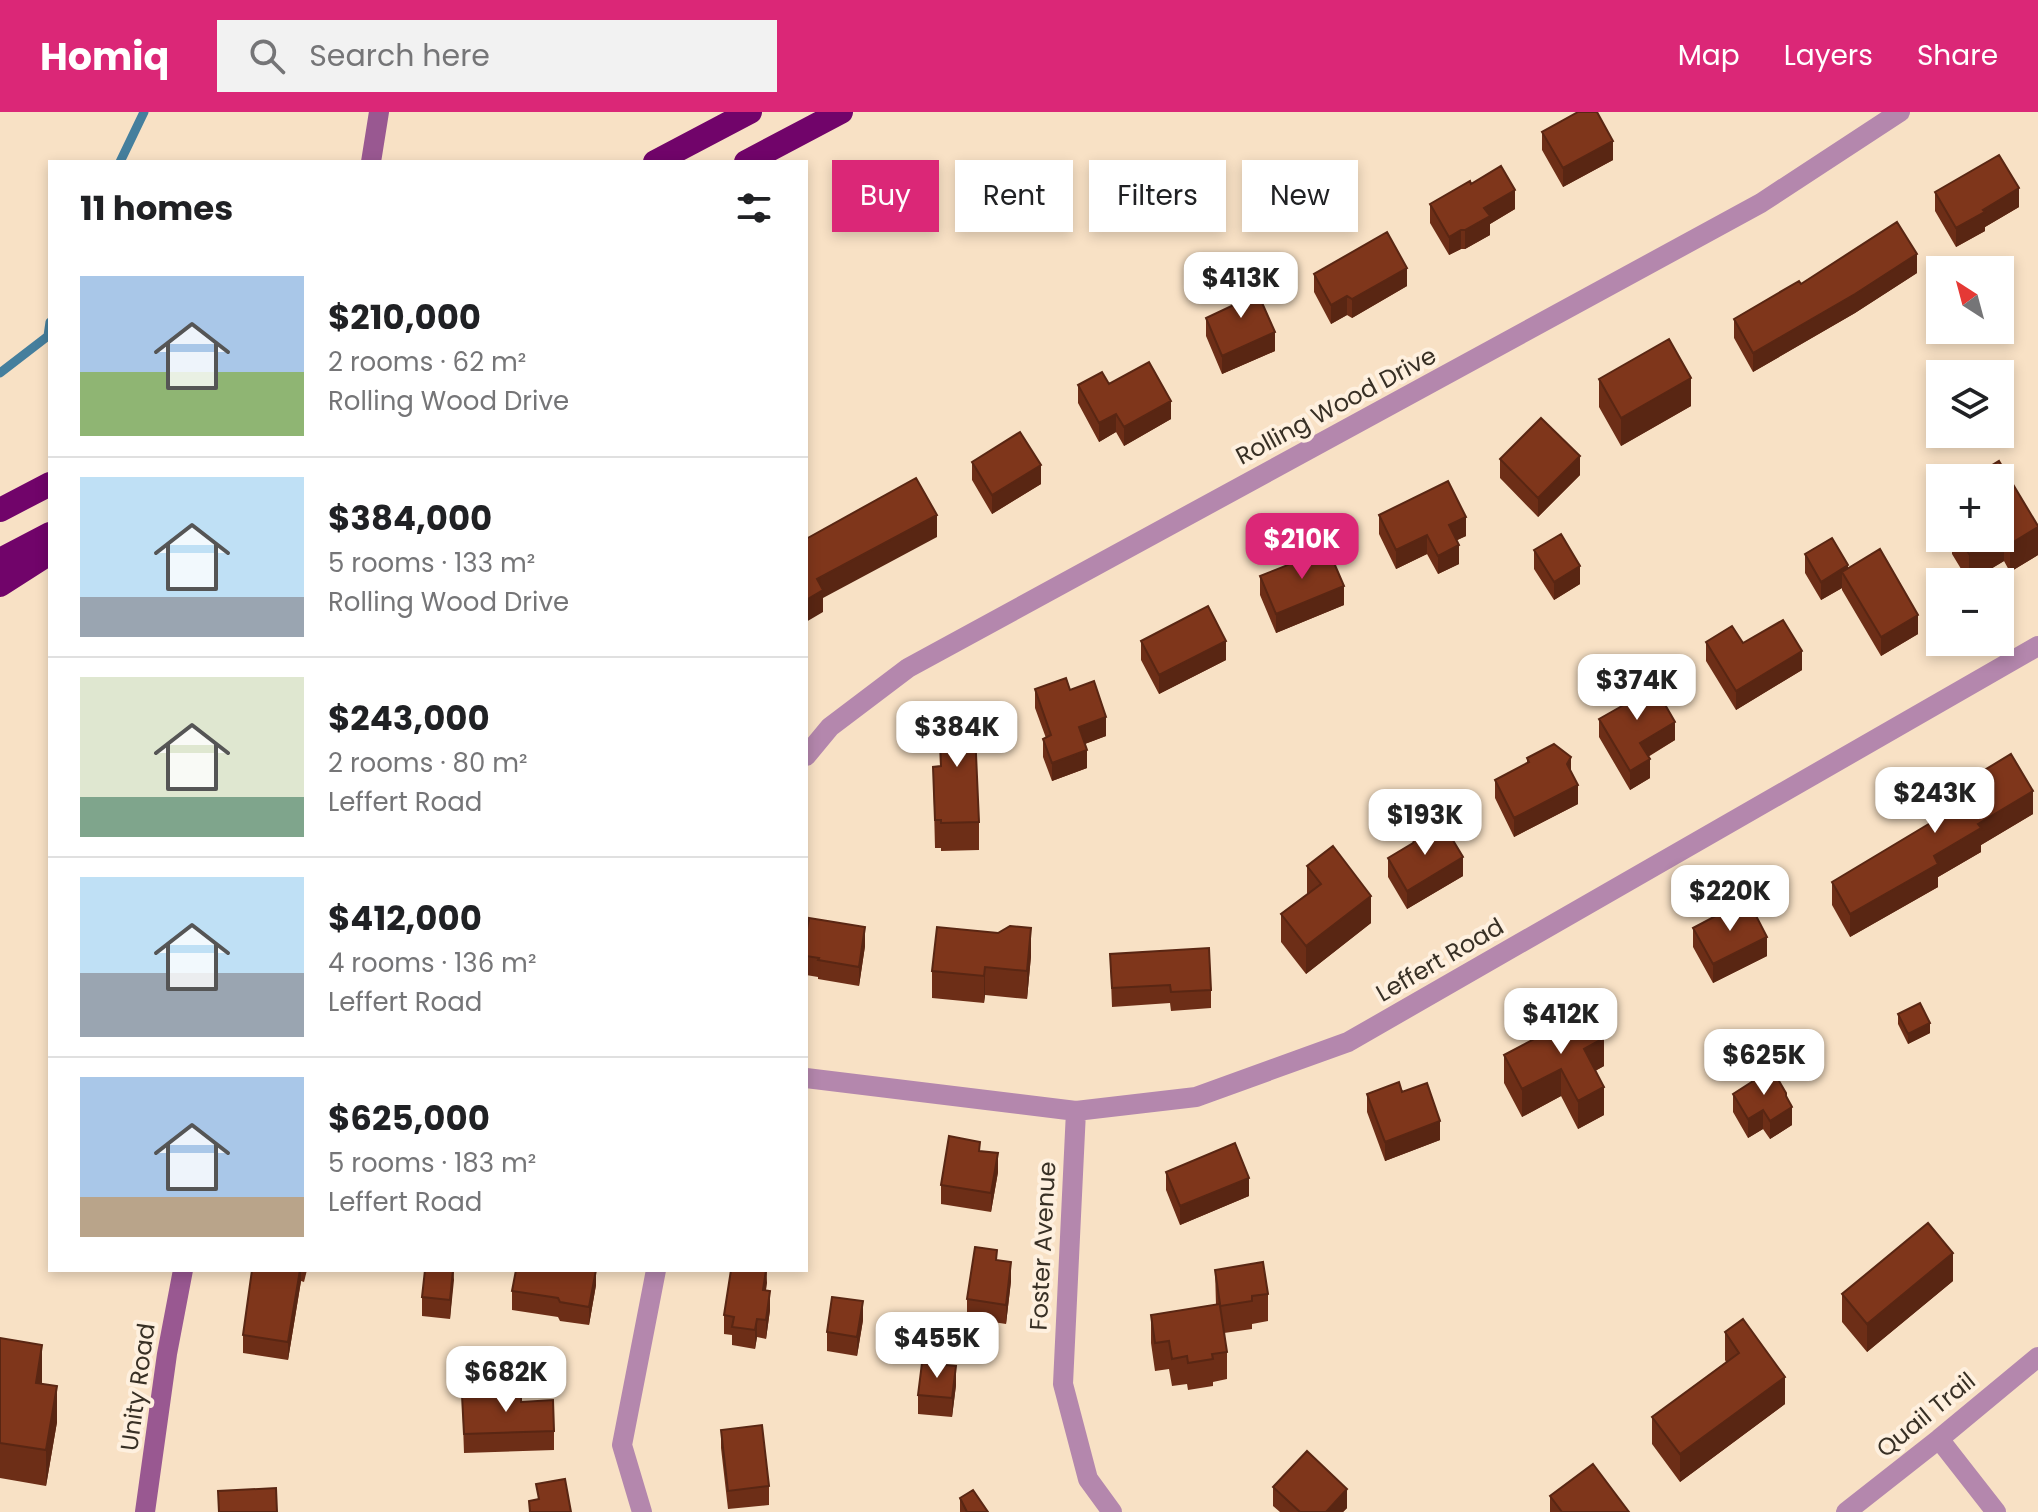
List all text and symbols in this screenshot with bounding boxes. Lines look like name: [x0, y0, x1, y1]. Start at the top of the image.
search box: [217, 20, 777, 92]
text: Homiq: [40, 30, 169, 83]
icon: search: [245, 34, 289, 78]
text: Search here: [309, 34, 490, 77]
text: Map: [1678, 36, 1740, 75]
text: Layers: [1784, 36, 1873, 75]
text: Share: [1917, 36, 1998, 75]
chip: Buy: [832, 160, 939, 232]
chip: Rent: [955, 160, 1073, 232]
chip: Filters: [1089, 160, 1226, 232]
chip: New: [1242, 160, 1358, 232]
text: 11 homes: [80, 184, 233, 232]
icon: filters: [732, 186, 776, 230]
pin: $413K: [1185, 252, 1297, 320]
north arrow: [1926, 256, 2014, 344]
map controls: [1926, 256, 2014, 656]
text: $413K: [1202, 260, 1280, 296]
text: $210,000: [328, 293, 481, 341]
icon: home: [144, 308, 240, 404]
street label: Rolling Wood Drive: [1230, 339, 1442, 472]
text: 2 rooms · 62 m²: [328, 344, 526, 380]
button: layers: [1926, 360, 2014, 448]
text: Rolling Wood Drive: [328, 383, 569, 419]
button: +: [1926, 464, 2014, 552]
text: $384,000: [328, 494, 492, 542]
icon: home: [144, 509, 240, 605]
pin: $210K: [1246, 513, 1358, 581]
text: $210K: [1264, 521, 1340, 557]
text: 5 rooms · 133 m²: [328, 545, 535, 581]
button: −: [1926, 568, 2014, 656]
text: Rolling Wood Drive: [328, 584, 569, 620]
pin: $374K: [1581, 654, 1693, 722]
text: $374K: [1596, 662, 1678, 698]
text: $243,000: [328, 694, 490, 742]
pin: $384K: [901, 701, 1013, 769]
icon: home: [144, 709, 240, 805]
text: $384K: [914, 709, 1000, 745]
text: 2 rooms · 80 m²: [328, 745, 528, 781]
pin: $243K: [1879, 767, 1991, 835]
text: $243K: [1893, 775, 1977, 811]
text: Leffert Road: [328, 784, 482, 820]
pin: $193K: [1369, 789, 1481, 857]
text: $193K: [1387, 797, 1463, 833]
pin: $220K: [1674, 865, 1786, 933]
text: $220K: [1689, 873, 1771, 909]
text: $412,000: [328, 894, 482, 942]
icon: home: [144, 909, 240, 1005]
street label: Leffert Road: [1370, 910, 1510, 1009]
text: 4 rooms · 136 m²: [328, 945, 536, 981]
text: Leffert Road: [328, 984, 482, 1020]
pin: $412K: [1505, 988, 1617, 1056]
text: $412K: [1522, 996, 1600, 1032]
pin: $625K: [1708, 1029, 1820, 1097]
text: $625K: [1722, 1037, 1806, 1073]
text: $625,000: [328, 1094, 490, 1142]
icon: home: [144, 1109, 240, 1205]
text: 5 rooms · 183 m²: [328, 1145, 536, 1181]
street label: Foster Avenue: [1022, 1161, 1063, 1331]
text: Leffert Road: [328, 1184, 482, 1220]
pin: $455K: [881, 1312, 993, 1380]
text: $455K: [894, 1320, 980, 1356]
street label: Unity Road: [112, 1321, 163, 1453]
pin: $682K: [450, 1346, 562, 1414]
text: $682K: [464, 1354, 548, 1390]
street label: Quail Trail: [1869, 1364, 1982, 1465]

